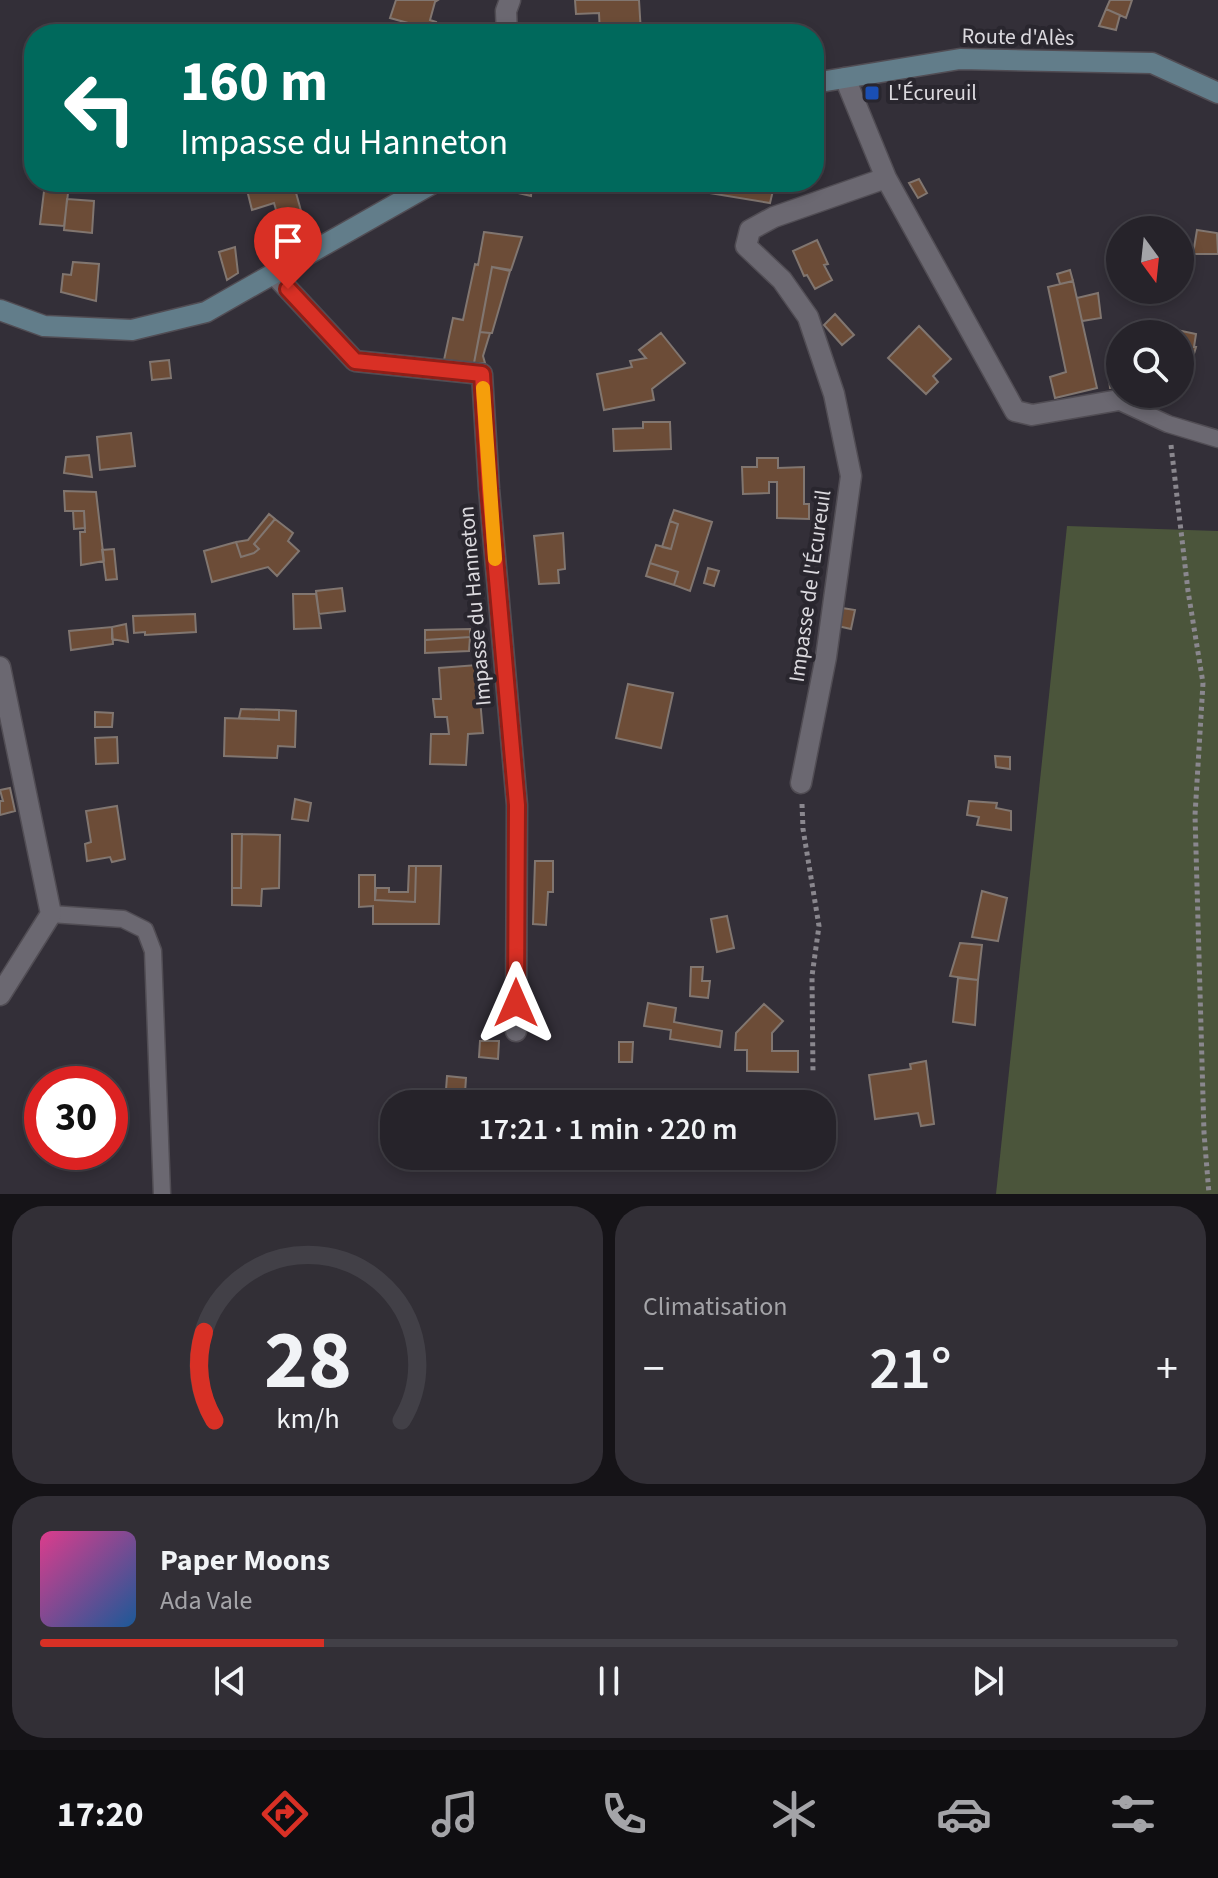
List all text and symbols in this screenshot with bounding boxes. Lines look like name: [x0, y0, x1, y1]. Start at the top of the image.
street label: Route d'Alès: [961, 20, 1075, 54]
text: 160 m: [180, 43, 328, 122]
icon: left: [48, 56, 152, 160]
place label: L'Écureuil: [888, 77, 977, 109]
marker: L'Écureuil: [863, 84, 881, 102]
text: Impasse du Hanneton: [180, 117, 508, 168]
pin: [254, 207, 322, 289]
north arrow: [1106, 216, 1194, 304]
map controls: [1106, 216, 1194, 408]
icon: arrive: [266, 219, 310, 263]
button: search: [1106, 320, 1194, 408]
street label: Impasse de l'Écureuil: [781, 488, 839, 684]
street label: Impasse du Hanneton: [450, 505, 500, 707]
position arrow: [474, 961, 558, 1045]
speed limit sign: 30: [24, 1066, 128, 1170]
text: 17:21 · 1 min · 220 m: [478, 1108, 738, 1151]
text: Climatisation: [643, 1288, 788, 1325]
text: 28: [264, 1302, 351, 1420]
text: 21°: [869, 1327, 952, 1412]
text: −: [643, 1338, 665, 1401]
text: +: [1156, 1338, 1178, 1401]
text: km/h: [276, 1399, 339, 1439]
text: Paper Moons: [160, 1539, 330, 1582]
text: Ada Vale: [160, 1582, 252, 1619]
icon: previous: [208, 1659, 252, 1703]
icon: pause: [587, 1659, 631, 1703]
icon: next: [966, 1659, 1010, 1703]
icon: directions: [257, 1786, 313, 1842]
icon: music: [427, 1786, 483, 1842]
icon: phone: [596, 1786, 652, 1842]
icon: climate: [766, 1786, 822, 1842]
icon: car: [936, 1786, 992, 1842]
icon: filters: [1105, 1786, 1161, 1842]
text: 17:20: [57, 1789, 144, 1840]

